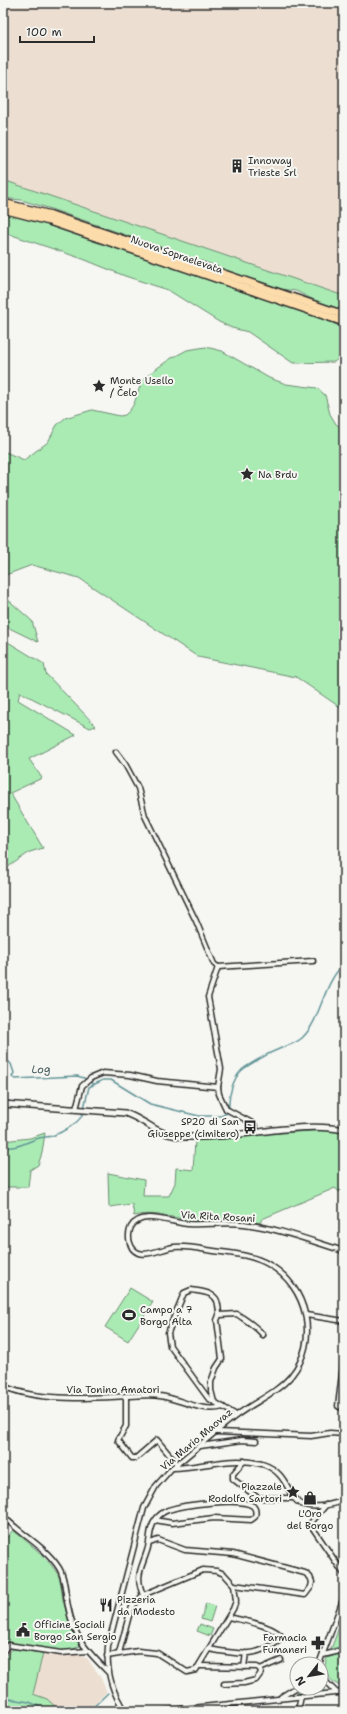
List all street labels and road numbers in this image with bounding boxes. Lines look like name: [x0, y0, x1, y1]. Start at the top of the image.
street label: Nuova Sopraelevata: [129, 233, 225, 277]
street label: Via Rita Rosani: [180, 1208, 256, 1225]
street label: Via Tonino Amatori: [66, 1383, 160, 1396]
street label: Via Mario Maovaz: [158, 1405, 235, 1473]

